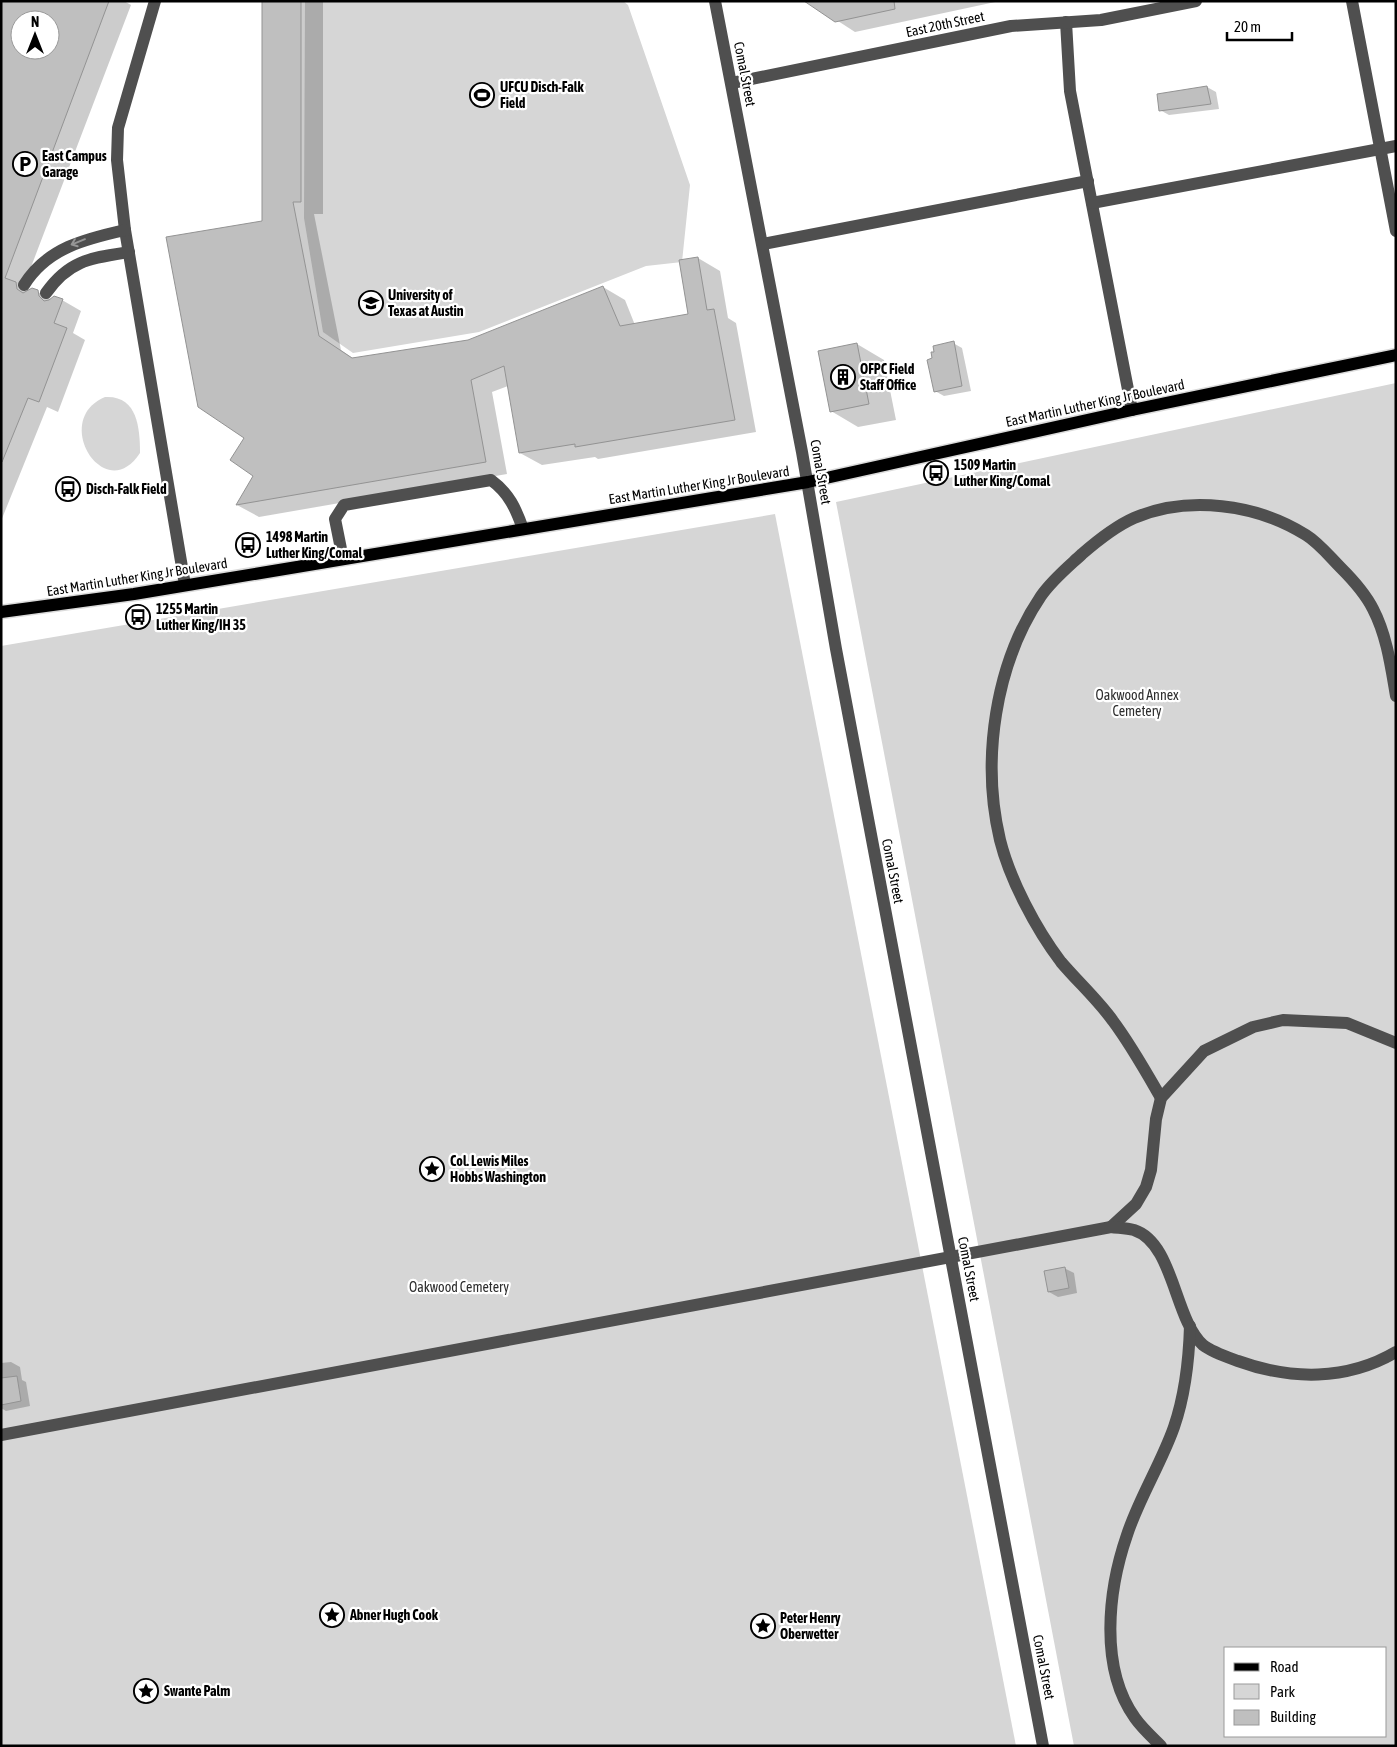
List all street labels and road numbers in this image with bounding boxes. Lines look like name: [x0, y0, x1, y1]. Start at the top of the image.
street label: East 20th Street: [904, 8, 986, 40]
street label: Comal Street: [731, 40, 759, 108]
street label: East Martin Luther King Jr Boulevard: [1004, 376, 1186, 430]
street label: Comal Street: [807, 438, 835, 506]
street label: East Martin Luther King Jr Boulevard: [608, 463, 790, 507]
street label: East Martin Luther King Jr Boulevard: [46, 555, 228, 599]
street label: Comal Street: [879, 837, 907, 905]
street label: Comal Street: [955, 1235, 983, 1303]
street label: Comal Street: [1030, 1633, 1058, 1701]

